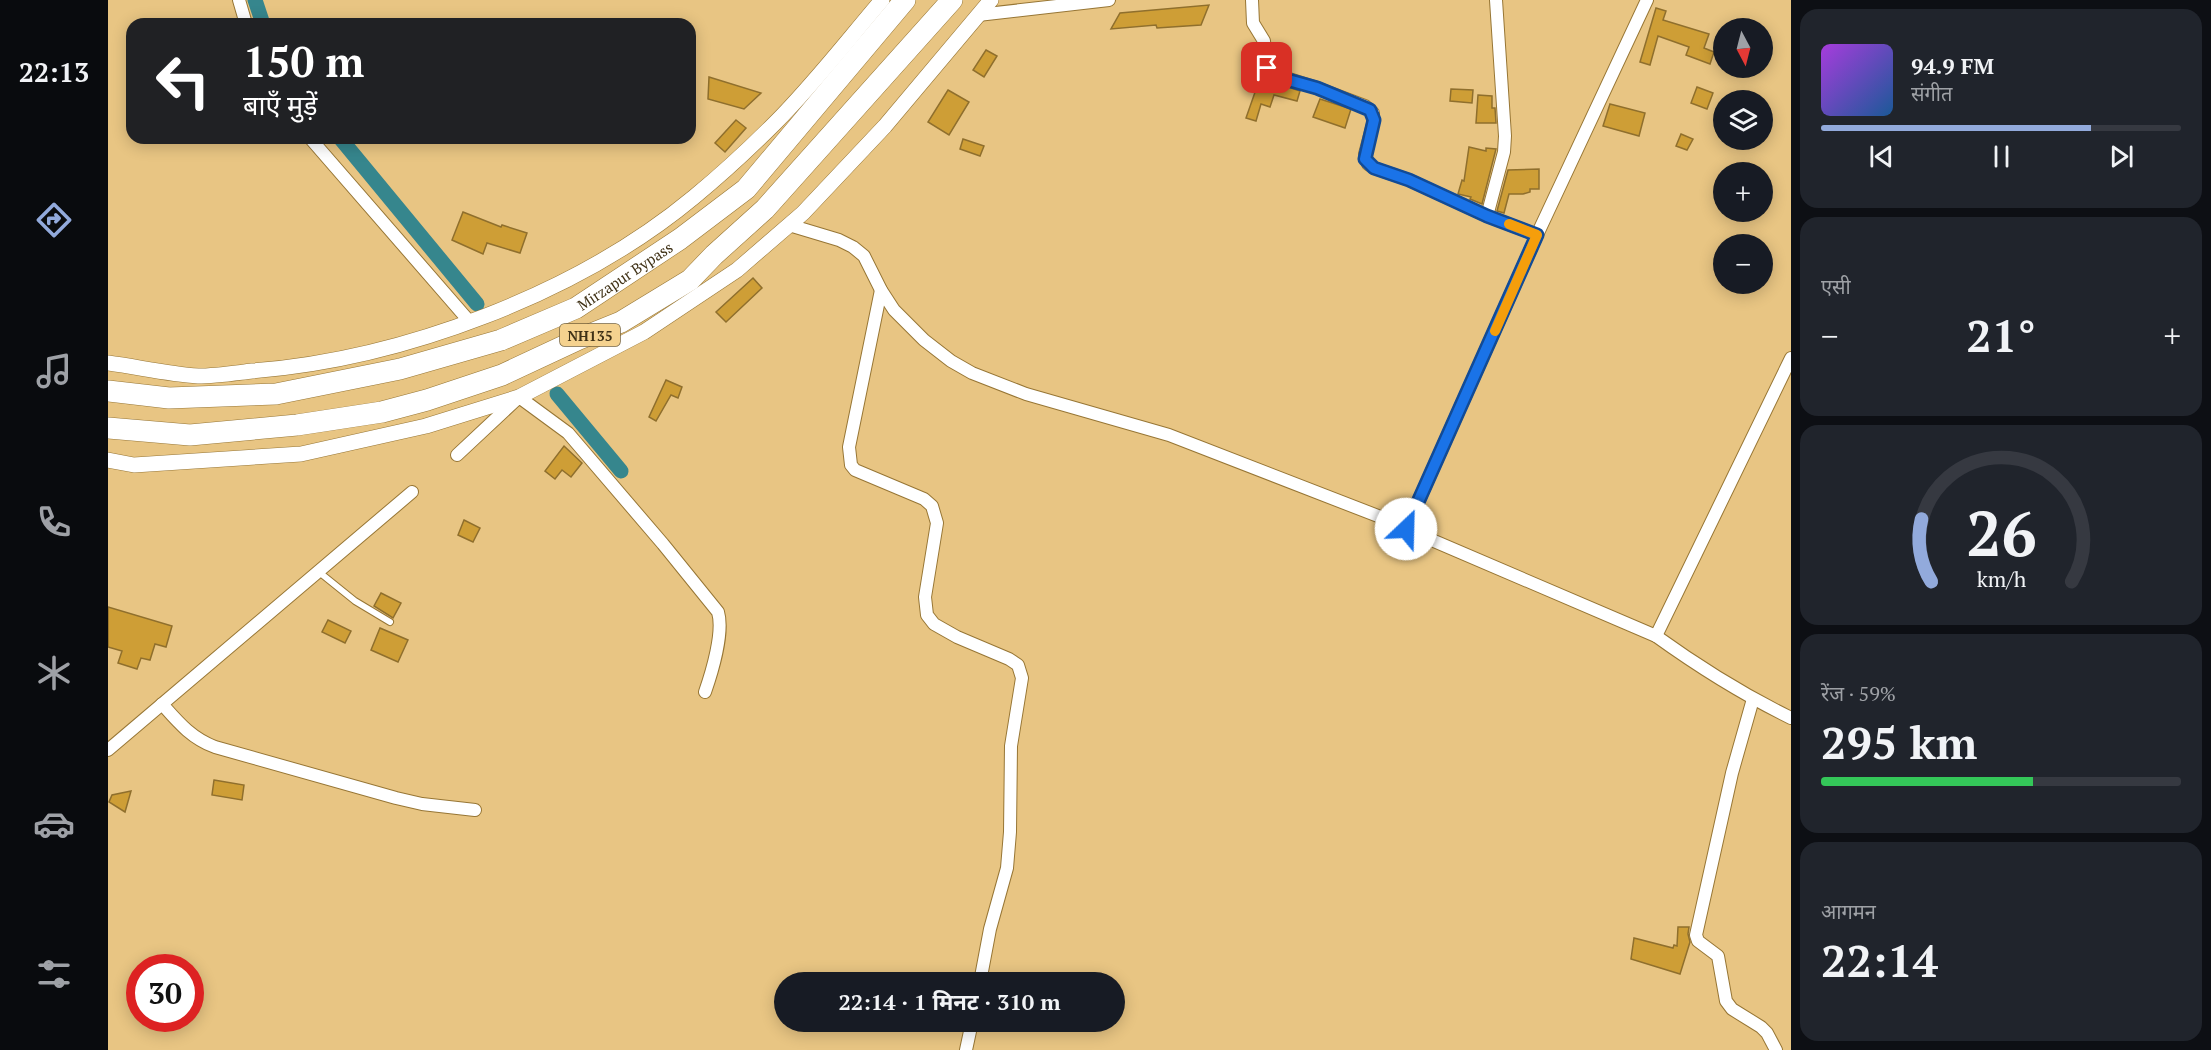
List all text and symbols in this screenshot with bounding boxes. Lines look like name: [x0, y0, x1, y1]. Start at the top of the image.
north arrow: [1713, 18, 1773, 78]
map controls: [1713, 18, 1773, 294]
text: 150 m: [243, 33, 364, 89]
icon: left: [144, 42, 222, 120]
pin: [1241, 42, 1292, 93]
icon: arrive: [1250, 51, 1283, 84]
text: 94.9 FM: [1911, 51, 1994, 80]
text: 22:13: [19, 54, 89, 90]
text: संगीत: [1911, 80, 1952, 107]
text: बाएँ मुड़ें: [243, 87, 318, 123]
button: layers: [1713, 90, 1773, 150]
icon: previous: [1865, 140, 1898, 173]
icon: pause: [1985, 140, 2018, 173]
icon: next: [2105, 140, 2138, 173]
button: +: [1713, 162, 1773, 222]
icon: directions: [33, 199, 75, 241]
button: −: [1713, 234, 1773, 294]
street label: Mirzapur Bypass: [573, 237, 676, 315]
text: एसी: [1821, 273, 1851, 300]
text: 21°: [1966, 305, 2036, 365]
text: −: [1821, 314, 1839, 357]
text: +: [2163, 314, 2181, 357]
road number: NH135: [560, 324, 620, 346]
icon: music: [33, 350, 75, 392]
text: 26: [1966, 491, 2036, 574]
position arrow: [1374, 497, 1438, 561]
icon: phone: [33, 501, 75, 543]
text: km/h: [1976, 565, 2026, 593]
icon: climate: [33, 652, 75, 694]
text: रेंज · 59%: [1821, 680, 1896, 707]
text: 295 km: [1821, 712, 1977, 772]
icon: car: [33, 803, 75, 845]
text: आगमन: [1821, 898, 1876, 925]
text: 22:14: [1821, 930, 1938, 990]
icon: filters: [33, 953, 75, 995]
speed limit sign: 30: [126, 954, 204, 1032]
text: 22:14 · 1 मिनट · 310 m: [838, 987, 1061, 1016]

